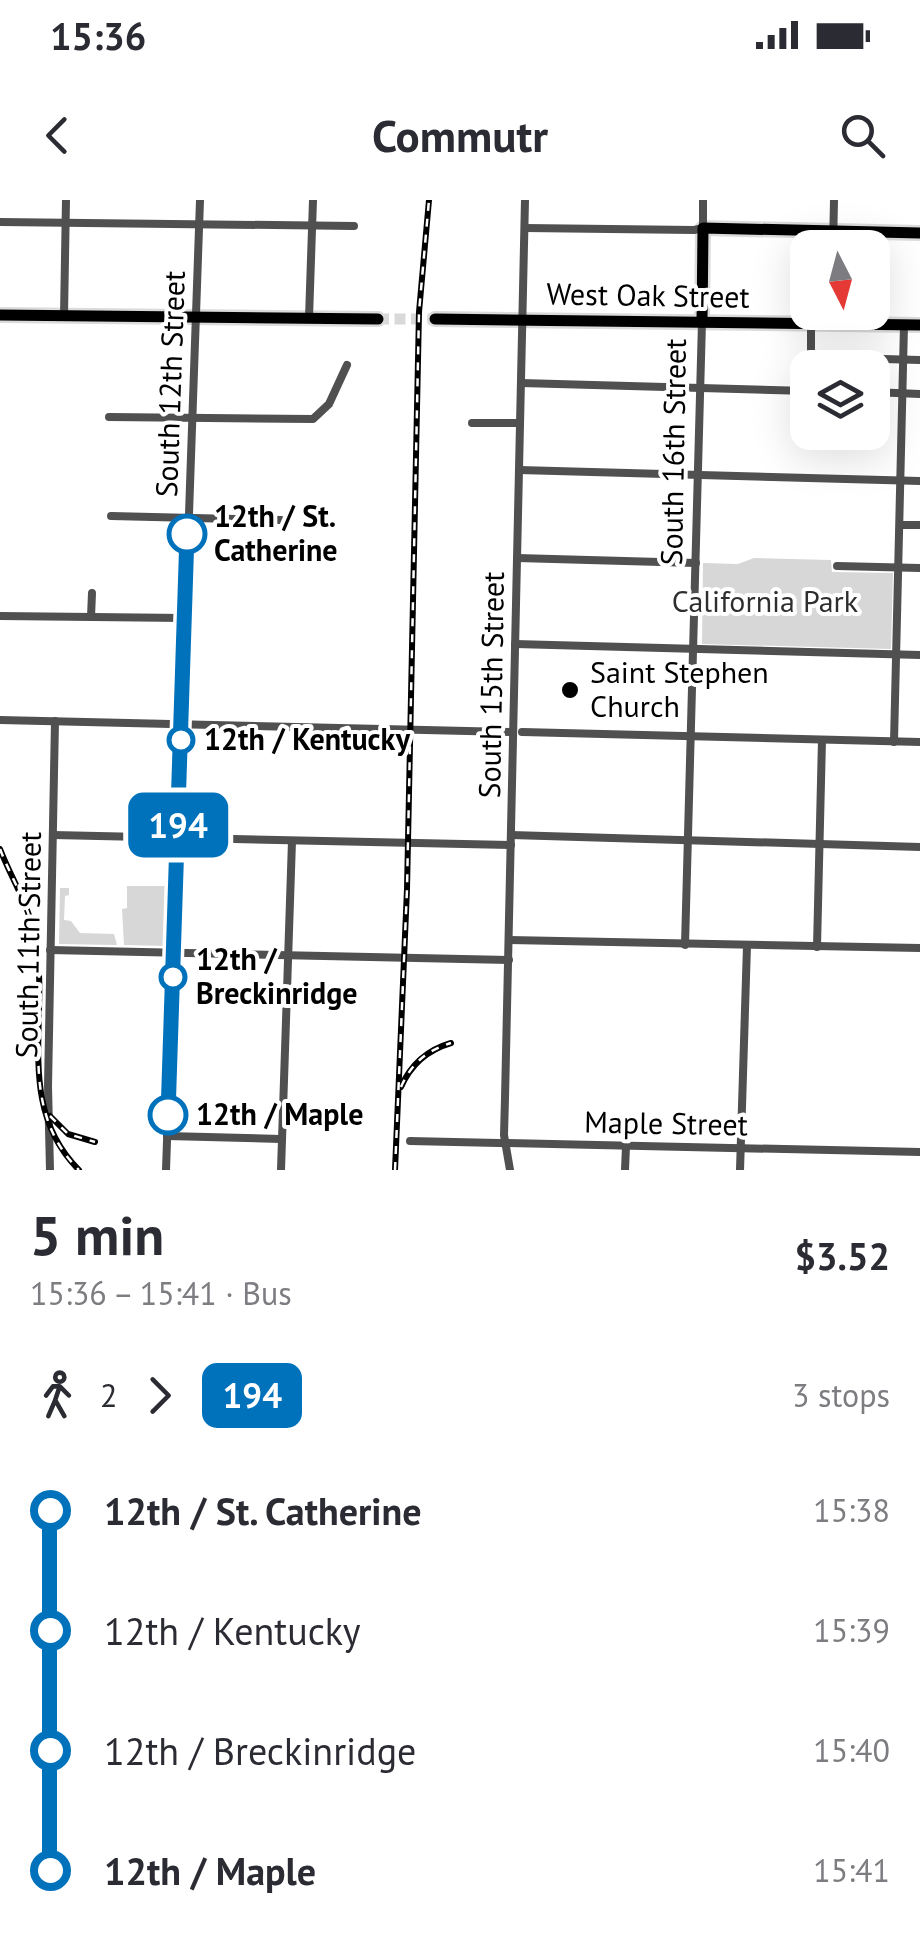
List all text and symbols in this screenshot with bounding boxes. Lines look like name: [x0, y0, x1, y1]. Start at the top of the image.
text: 15:36: [50, 11, 146, 60]
text: Commutr: [372, 106, 548, 164]
icon: back: [30, 108, 85, 163]
icon: search: [835, 108, 890, 163]
north arrow: [790, 230, 890, 330]
map controls: [790, 230, 890, 450]
street label: South 12th Street: [146, 270, 193, 498]
street label: West Oak Street: [546, 273, 750, 316]
street label: South 16th Street: [651, 338, 694, 566]
button: layers: [790, 350, 890, 450]
place label: 12th / St. Catherine: [214, 496, 338, 569]
marker: 12th / St. Catherine: [168, 515, 206, 553]
street label: South 15th Street: [469, 571, 512, 799]
park label: California Park: [672, 581, 859, 620]
place label: Saint Stephen Church: [590, 652, 769, 725]
marker: Saint Stephen Church: [559, 679, 581, 701]
place label: 12th / Kentucky: [204, 719, 411, 758]
marker: 12th / Kentucky: [168, 727, 194, 753]
line badge: 194: [120, 792, 236, 858]
text: 194: [148, 802, 208, 848]
street label: South 11th Street: [6, 831, 49, 1059]
place label: 12th / Breckinridge: [196, 939, 358, 1012]
marker: 12th / Breckinridge: [160, 964, 186, 990]
place label: 12th / Maple: [196, 1094, 363, 1133]
marker: 12th / Maple: [149, 1096, 187, 1134]
street label: Maple Street: [584, 1102, 748, 1143]
text: 5 min: [30, 1199, 164, 1270]
text: $3.52: [794, 1231, 890, 1280]
text: 15:36 – 15:41 · Bus: [30, 1272, 292, 1314]
icon: walk: [30, 1368, 85, 1423]
icon: forward: [132, 1368, 187, 1423]
text: 194: [222, 1372, 282, 1418]
text: 2: [100, 1374, 117, 1416]
text: 3 stops: [792, 1374, 890, 1416]
text: 12th / St. Catherine: [104, 1486, 422, 1535]
text: 15:38: [813, 1489, 890, 1531]
text: 12th / Kentucky: [104, 1606, 360, 1655]
text: 15:39: [813, 1609, 890, 1651]
text: 12th / Breckinridge: [104, 1726, 416, 1775]
text: 15:40: [813, 1729, 890, 1771]
text: 12th / Maple: [104, 1846, 316, 1895]
text: 15:41: [813, 1849, 890, 1891]

